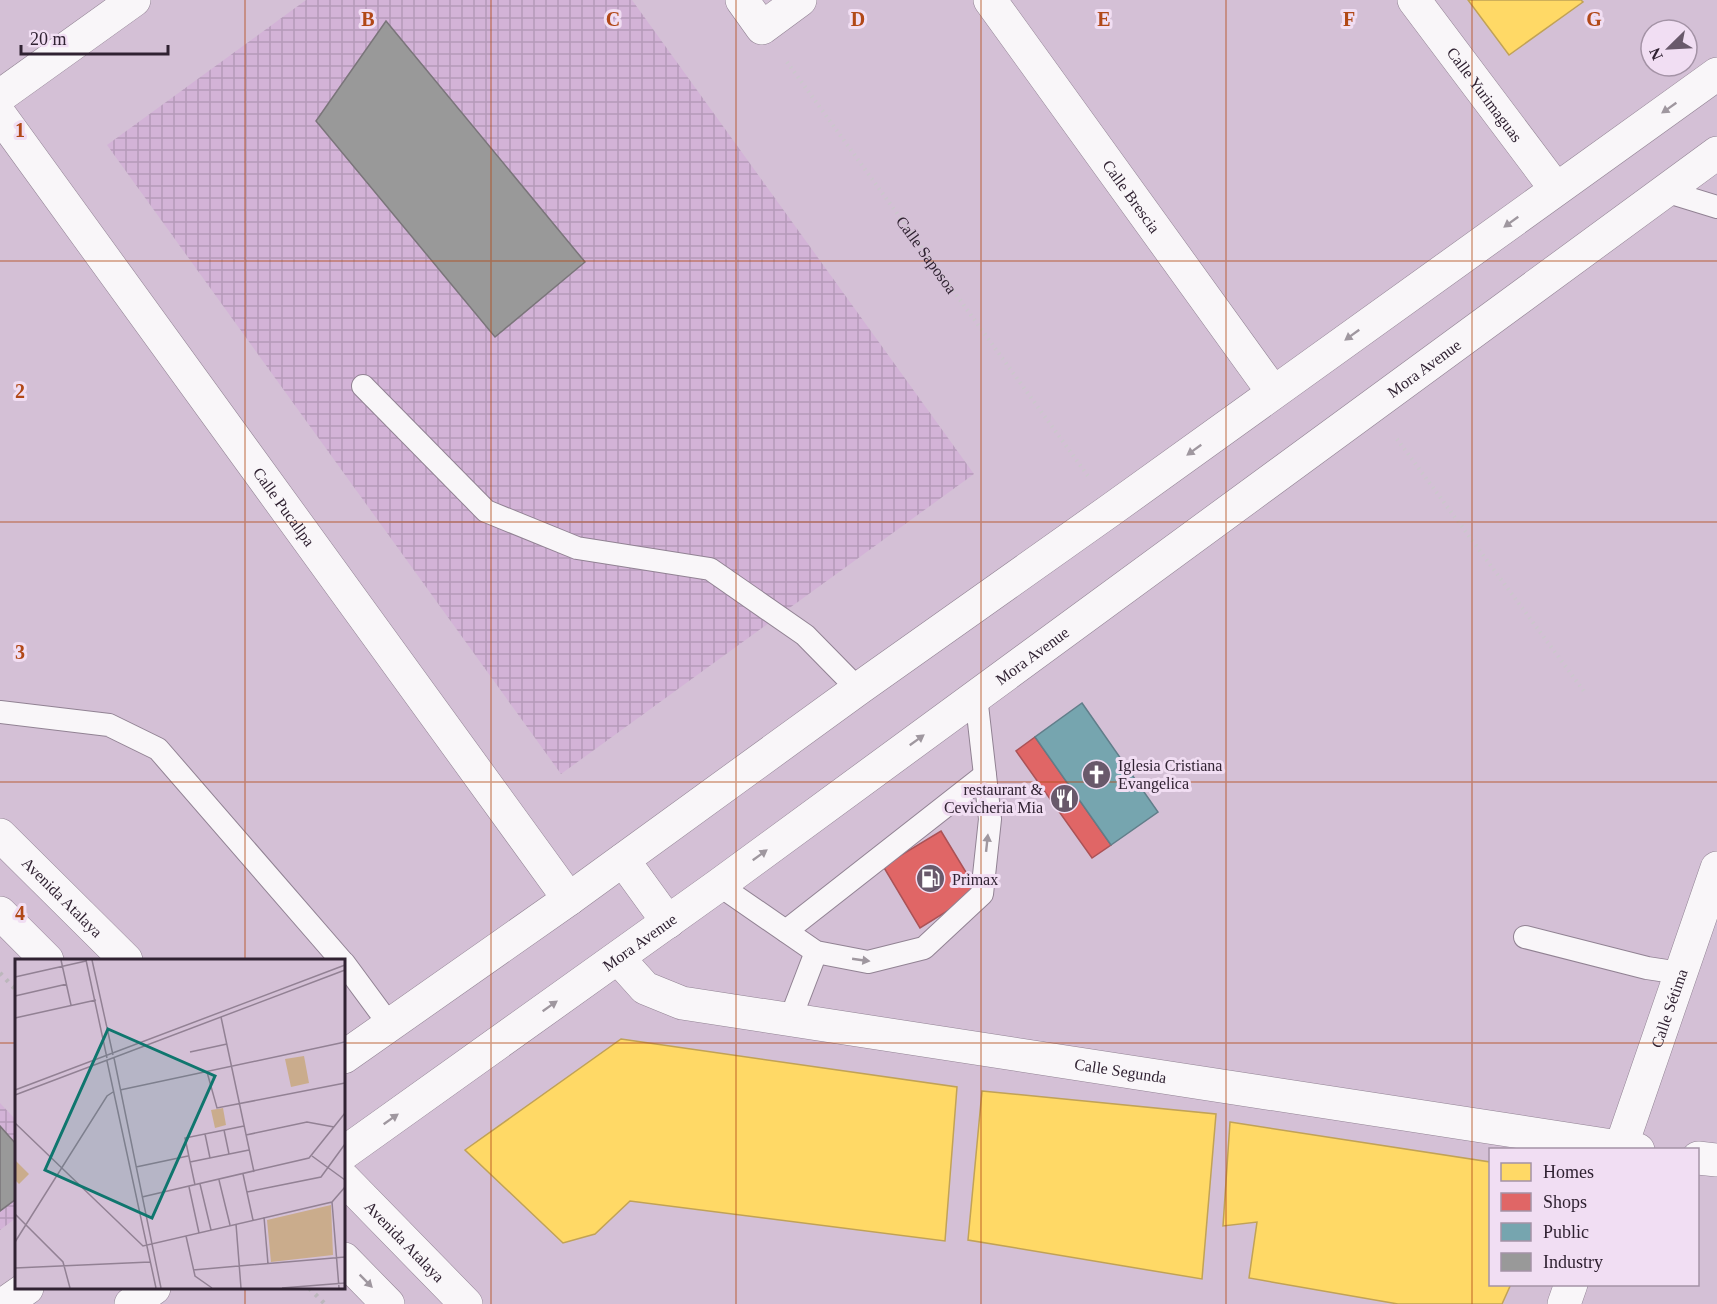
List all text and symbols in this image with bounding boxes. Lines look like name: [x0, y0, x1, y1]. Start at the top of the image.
text: B: [361, 8, 375, 30]
text: C: [606, 8, 620, 30]
text: D: [851, 8, 865, 30]
text: E: [1097, 8, 1111, 30]
text: F: [1343, 8, 1355, 30]
text: G: [1586, 8, 1602, 30]
scale bar: [21, 18, 168, 56]
north arrow: [1639, 18, 1699, 78]
text: 20 m: [30, 29, 67, 49]
street label: Calle Yurimaguas: [1444, 44, 1525, 145]
text: N: [1645, 45, 1666, 63]
one-way arrow: [1662, 102, 1678, 114]
text: 1: [15, 119, 25, 141]
street label: Calle Brescia: [1099, 157, 1163, 236]
street label: Calle Saposoa: [893, 213, 960, 297]
one-way arrow: [1503, 216, 1519, 228]
one-way arrow: [1345, 329, 1360, 341]
street label: Mora Avenue: [1384, 336, 1464, 401]
text: 2: [15, 380, 25, 402]
one-way arrow: [1187, 443, 1202, 455]
street label: Calle Pucallpa: [250, 464, 318, 550]
street label: Mora Avenue: [992, 623, 1072, 688]
text: 3: [15, 641, 25, 663]
one-way arrow: [908, 734, 924, 746]
place label: Iglesia Cristiana Evangelica: [1118, 757, 1222, 793]
church icon: Iglesia Cristiana Evangelica: [1081, 758, 1113, 790]
place label: restaurant & Cevicheria Mia: [944, 781, 1044, 816]
restaurant icon: restaurant & Cevicheria Mia: [1048, 782, 1080, 814]
one-way arrow: [982, 834, 992, 853]
one-way arrow: [752, 850, 767, 862]
street label: Avenida Atalaya: [19, 854, 106, 941]
fuel station icon: Primax: [915, 863, 947, 895]
place label: Primax: [952, 871, 998, 888]
text: 4: [15, 902, 25, 924]
street label: Mora Avenue: [600, 910, 680, 974]
one-way arrow: [852, 955, 871, 965]
inset map: [15, 959, 345, 1289]
street label: Calle Sétima: [1648, 967, 1691, 1050]
one-way arrow: [542, 1000, 558, 1012]
street label: Calle Segunda: [1073, 1055, 1168, 1086]
one-way arrow: [383, 1113, 399, 1125]
legend: [1489, 1148, 1699, 1286]
text: Homes: [1543, 1162, 1594, 1182]
text: Shops: [1543, 1192, 1587, 1212]
street label: Avenida Atalaya: [361, 1198, 447, 1285]
text: Public: [1543, 1222, 1589, 1242]
text: Industry: [1543, 1252, 1603, 1272]
one-way arrow: [359, 1274, 373, 1289]

